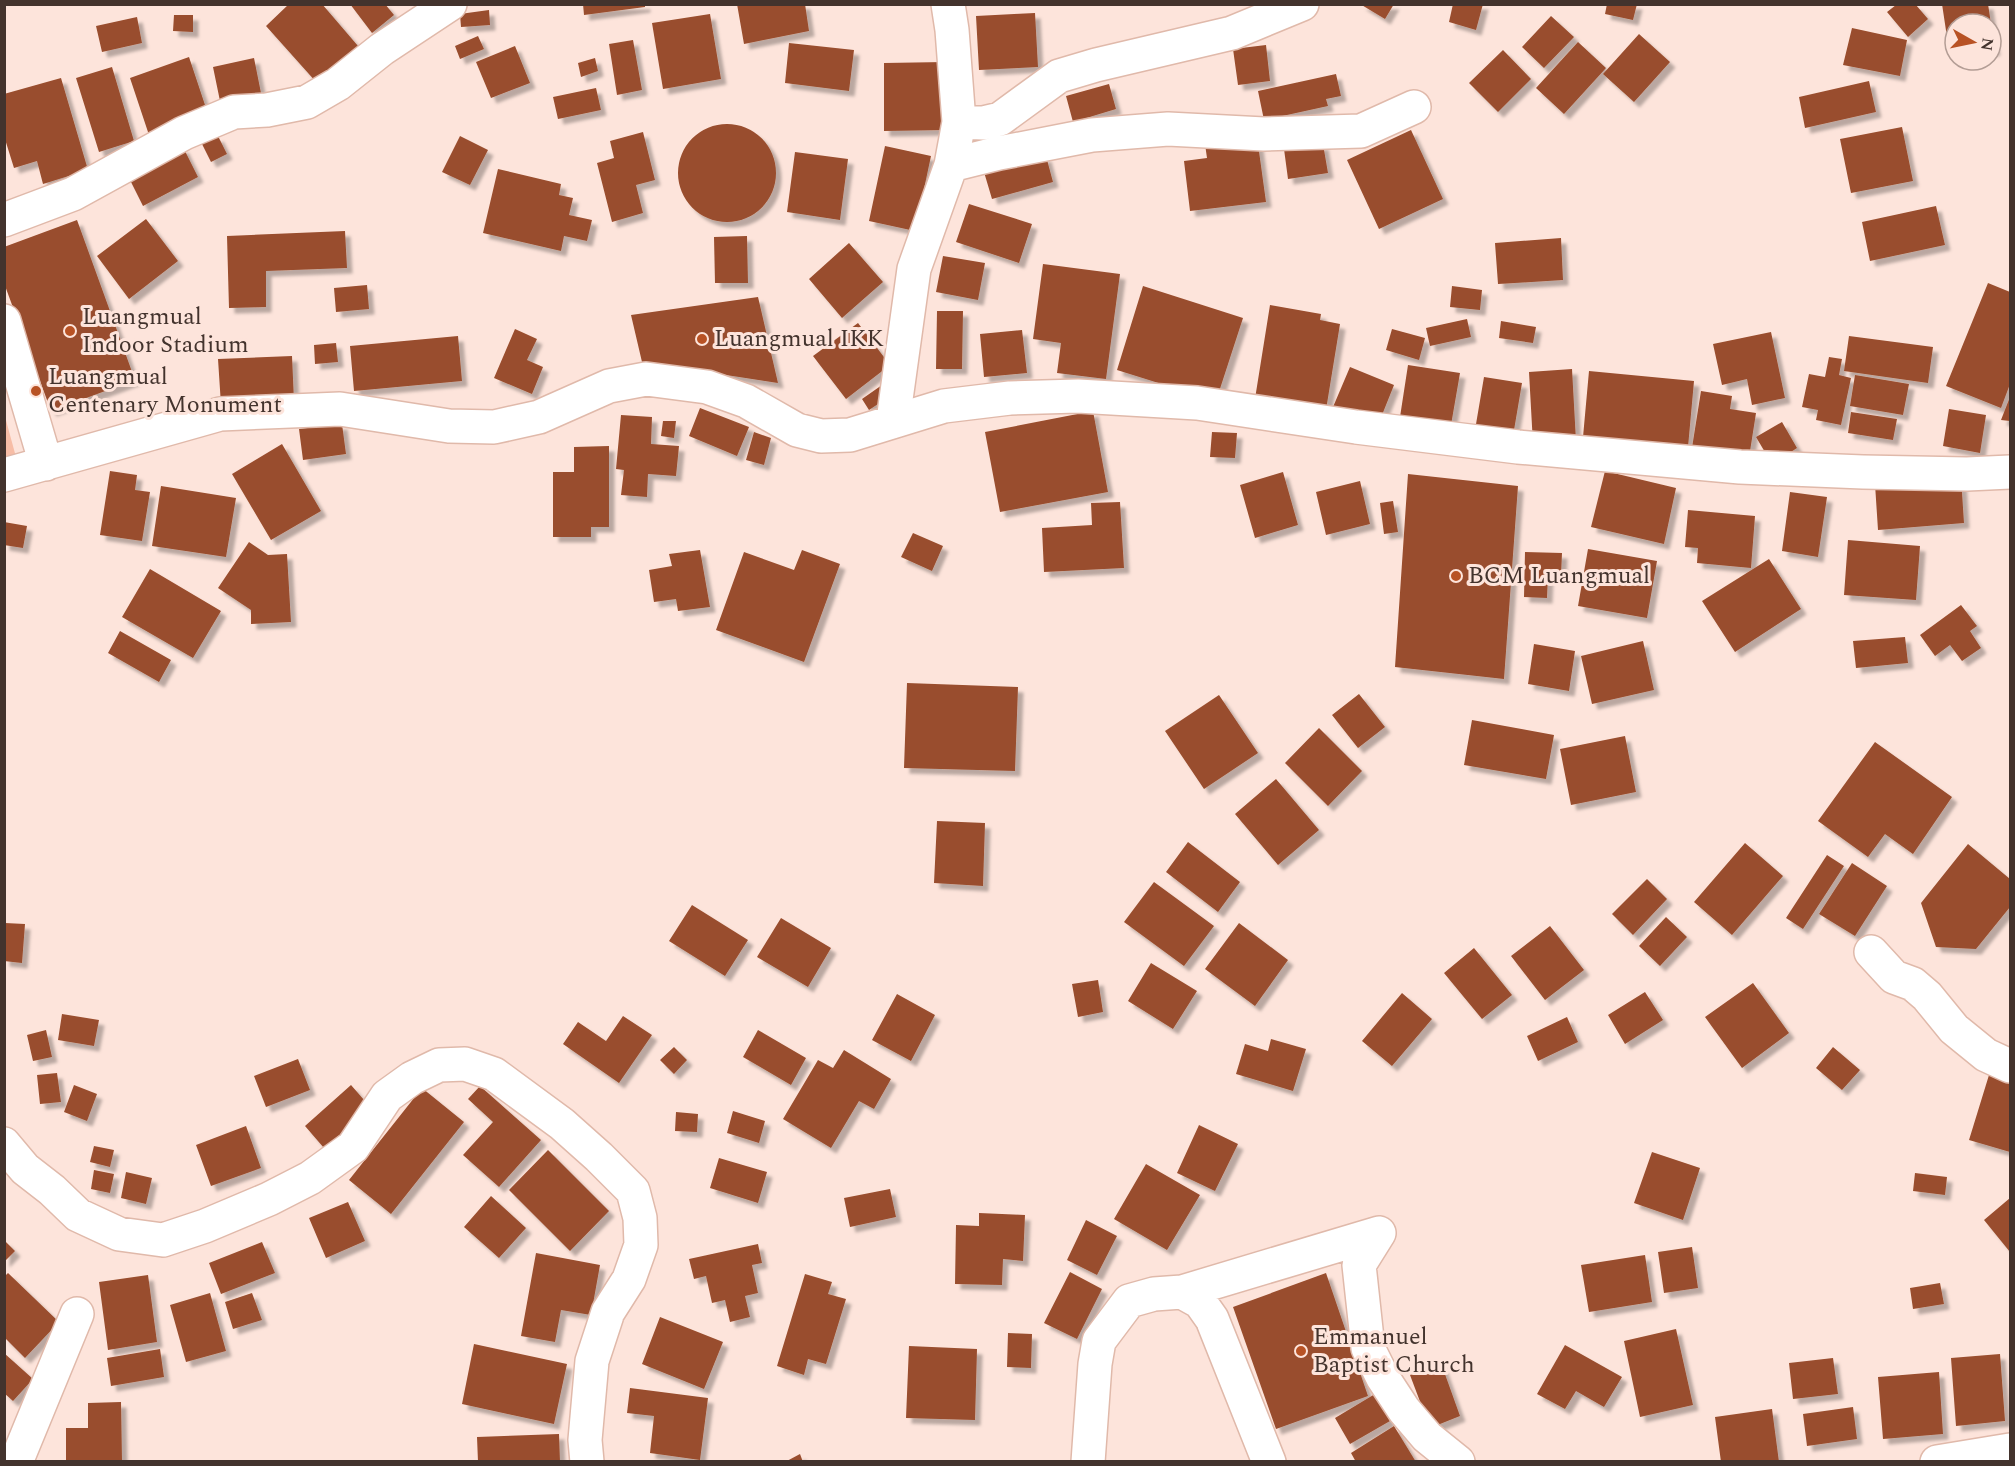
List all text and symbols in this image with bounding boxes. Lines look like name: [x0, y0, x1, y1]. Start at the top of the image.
north arrow: [1943, 12, 2003, 72]
text: N: [1974, 36, 2000, 53]
place label: Luangmual Indoor Stadium: [82, 299, 249, 363]
place label: Luangmual IKK: [714, 321, 884, 357]
marker: Luangmual Indoor Stadium: [63, 324, 77, 338]
marker: Luangmual IKK: [695, 332, 709, 346]
place label: Luangmual Centenary Monument: [48, 359, 282, 423]
marker: Luangmual Centenary Monument: [29, 384, 43, 398]
place label: BCM Luangmual: [1468, 558, 1650, 594]
marker: BCM Luangmual: [1449, 569, 1463, 583]
place label: Emmanuel Baptist Church: [1313, 1319, 1475, 1383]
marker: Emmanuel Baptist Church: [1294, 1344, 1308, 1358]

